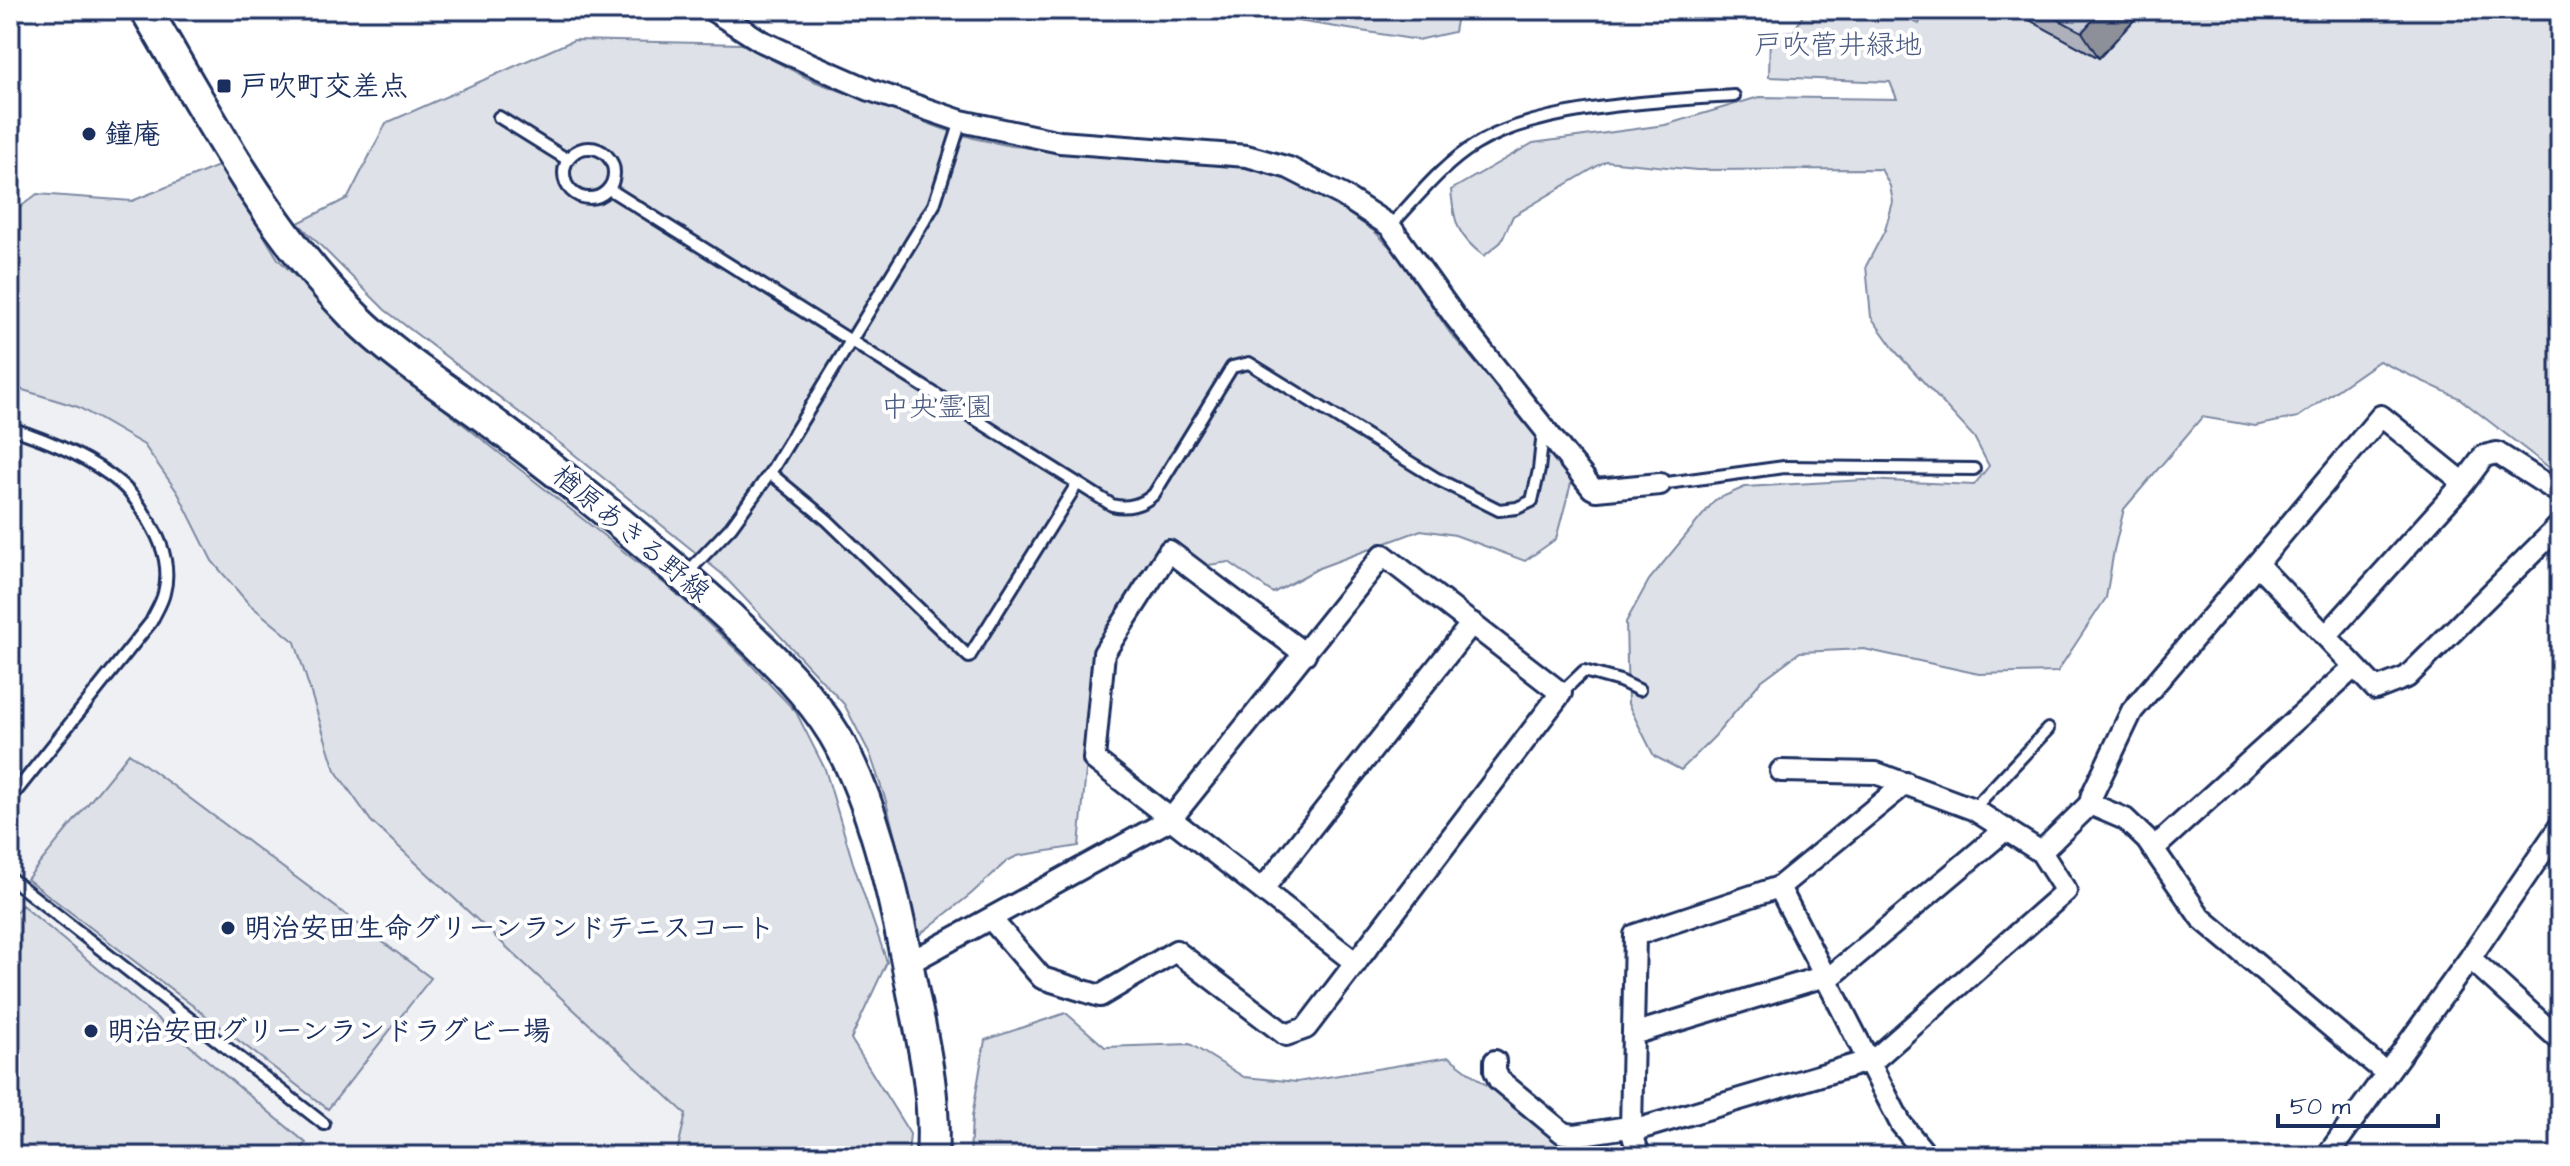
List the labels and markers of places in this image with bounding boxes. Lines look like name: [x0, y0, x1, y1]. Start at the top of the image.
place label: 戸吹町交差点: [240, 67, 408, 106]
marker: 戸吹町交差点: [215, 77, 233, 95]
place label: 鐘庵: [105, 115, 161, 154]
marker: 鐘庵: [80, 125, 98, 143]
place label: 明治安田生命グリーンランドテニスコート: [244, 909, 775, 948]
marker: 明治安田生命グリーンランドテニスコート: [219, 919, 237, 937]
place label: 明治安田グリーンランドラグビー場: [107, 1012, 551, 1051]
marker: 明治安田グリーンランドラグビー場: [82, 1022, 100, 1040]

